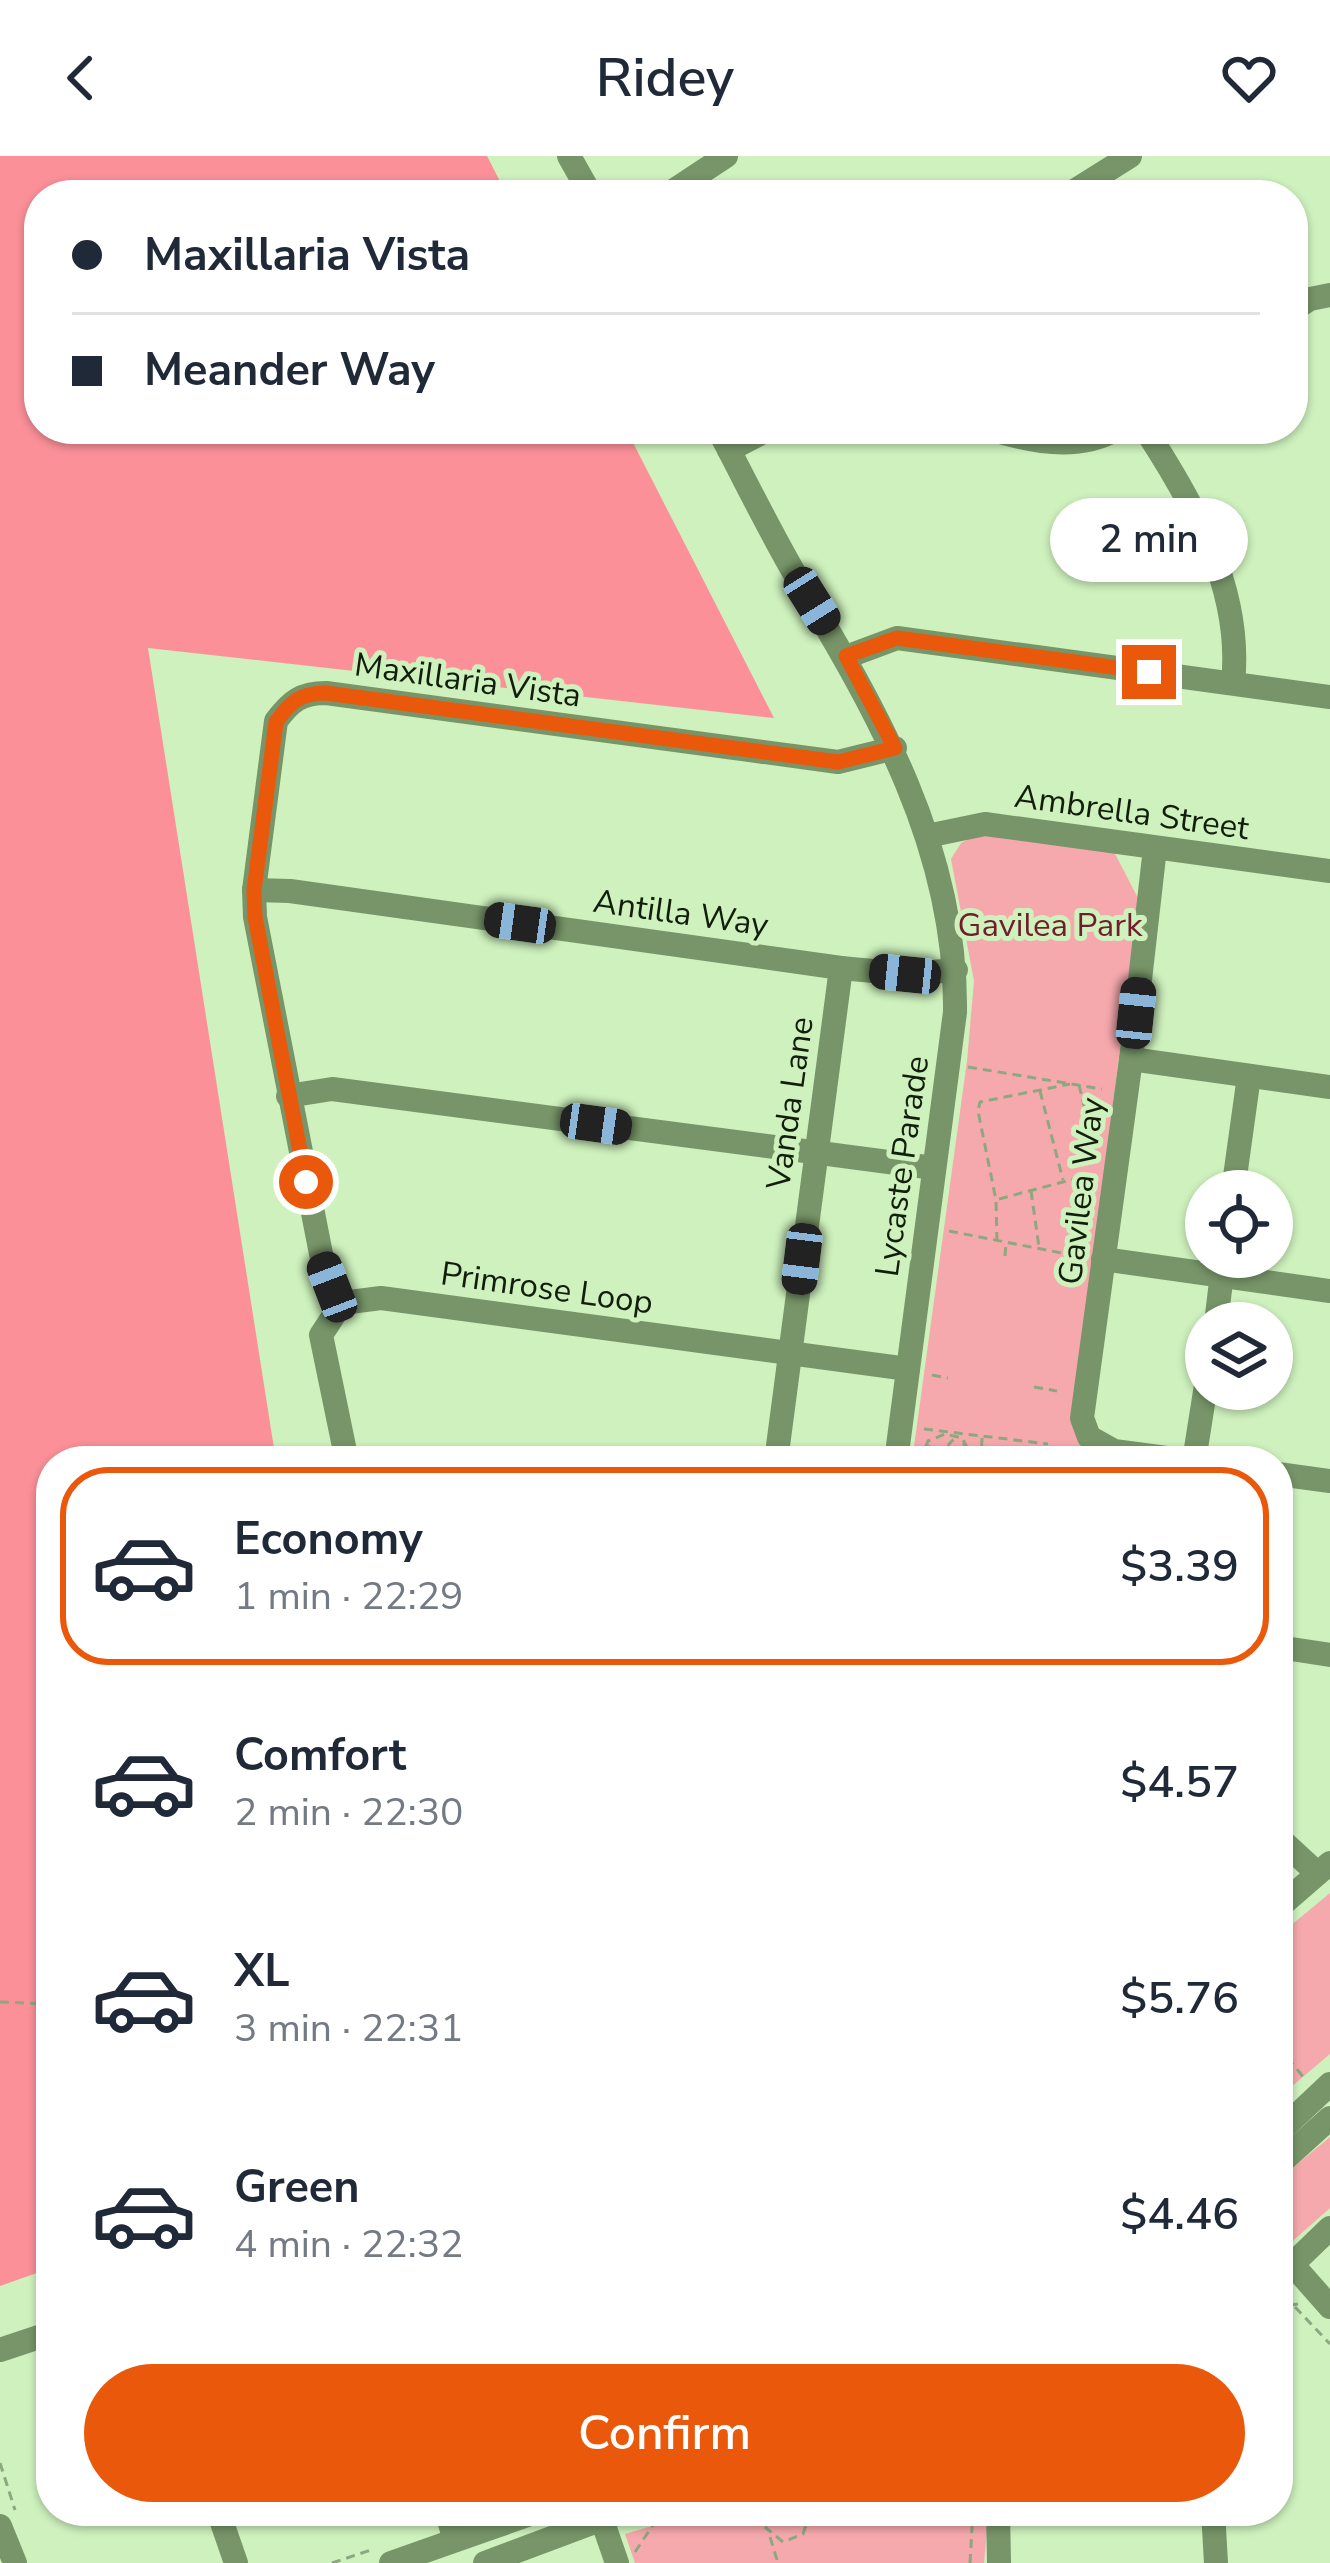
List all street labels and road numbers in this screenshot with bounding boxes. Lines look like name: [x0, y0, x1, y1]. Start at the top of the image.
street label: Maxillaria Vista: [352, 642, 584, 719]
street label: Ambrella Street: [1012, 774, 1252, 851]
street label: Antilla Way: [590, 879, 771, 948]
street label: Vanda Lane: [756, 1014, 825, 1193]
street label: Lycaste Parade: [865, 1053, 940, 1280]
street label: Gavilea Way: [1048, 1095, 1115, 1287]
street label: Primrose Loop: [438, 1251, 656, 1326]

